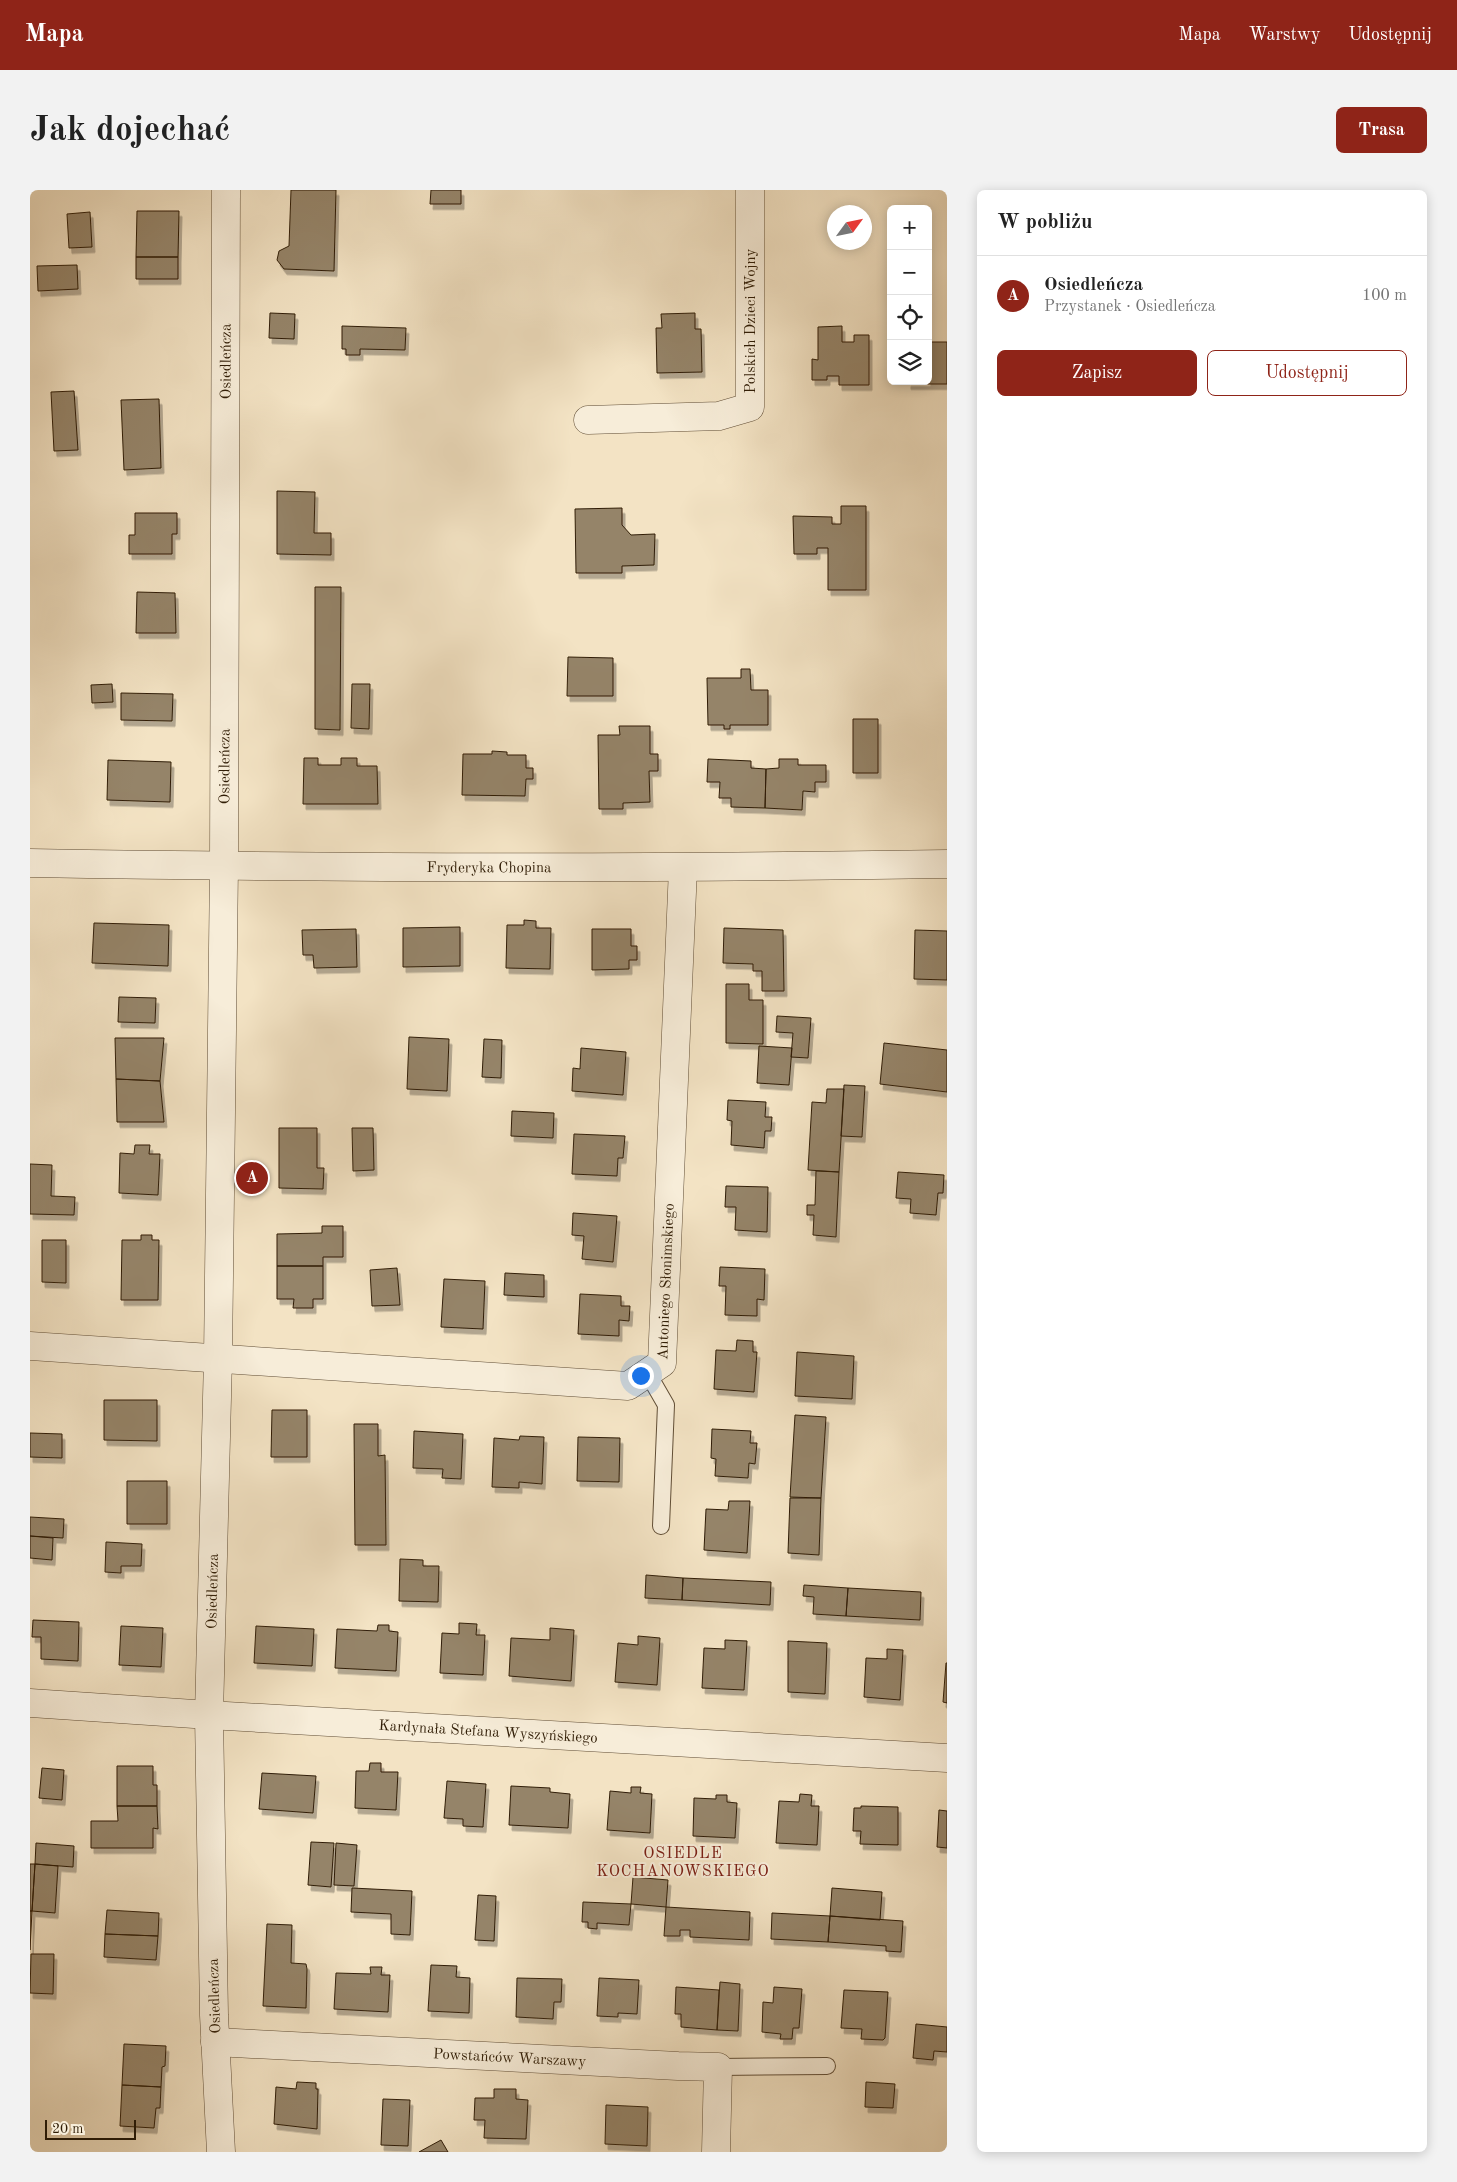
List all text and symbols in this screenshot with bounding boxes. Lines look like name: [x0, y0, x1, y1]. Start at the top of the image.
text: Mapa: [25, 23, 84, 47]
text: Mapa: [1179, 26, 1221, 44]
text: Warstwy: [1249, 26, 1320, 44]
text: Udostępnij: [1348, 26, 1432, 44]
button: Trasa: [1336, 107, 1427, 153]
text: Jak dojechać: [30, 113, 230, 148]
north arrow: [827, 205, 872, 250]
map controls: [887, 205, 932, 385]
button: +: [887, 205, 932, 250]
text: W pobliżu: [997, 212, 1092, 233]
street label: Polskich Dzieci Wojny: [744, 248, 759, 394]
button: −: [887, 250, 932, 295]
text: Osiedleńcza: [1044, 276, 1143, 295]
text: A: [1007, 288, 1019, 304]
text: 100 m: [1362, 288, 1407, 304]
button: locate: [887, 295, 932, 340]
text: Przystanek · Osiedleńcza: [1044, 299, 1216, 315]
street label: Osiedleńcza: [219, 323, 235, 399]
button: layers: [887, 340, 932, 385]
button: Zapisz: [997, 350, 1197, 396]
button: Udostępnij: [1207, 350, 1407, 396]
street label: Osiedleńcza: [218, 728, 233, 804]
street label: Fryderyka Chopina: [427, 861, 552, 876]
pin: A: [236, 1159, 268, 1197]
street label: Antoniego Słonimskiego: [656, 1203, 678, 1360]
your location: [628, 1363, 654, 1389]
street label: Osiedleńcza: [205, 1553, 222, 1629]
street label: Kardynała Stefana Wyszyńskiego: [378, 1719, 598, 1747]
district label: OSIEDLE KOCHANOWSKIEGO: [596, 1846, 770, 1880]
street label: Osiedleńcza: [207, 1957, 224, 2034]
street label: Powstańców Warszawy: [433, 2047, 587, 2070]
scale bar: [45, 2117, 136, 2140]
text: 20 m: [52, 2122, 83, 2136]

